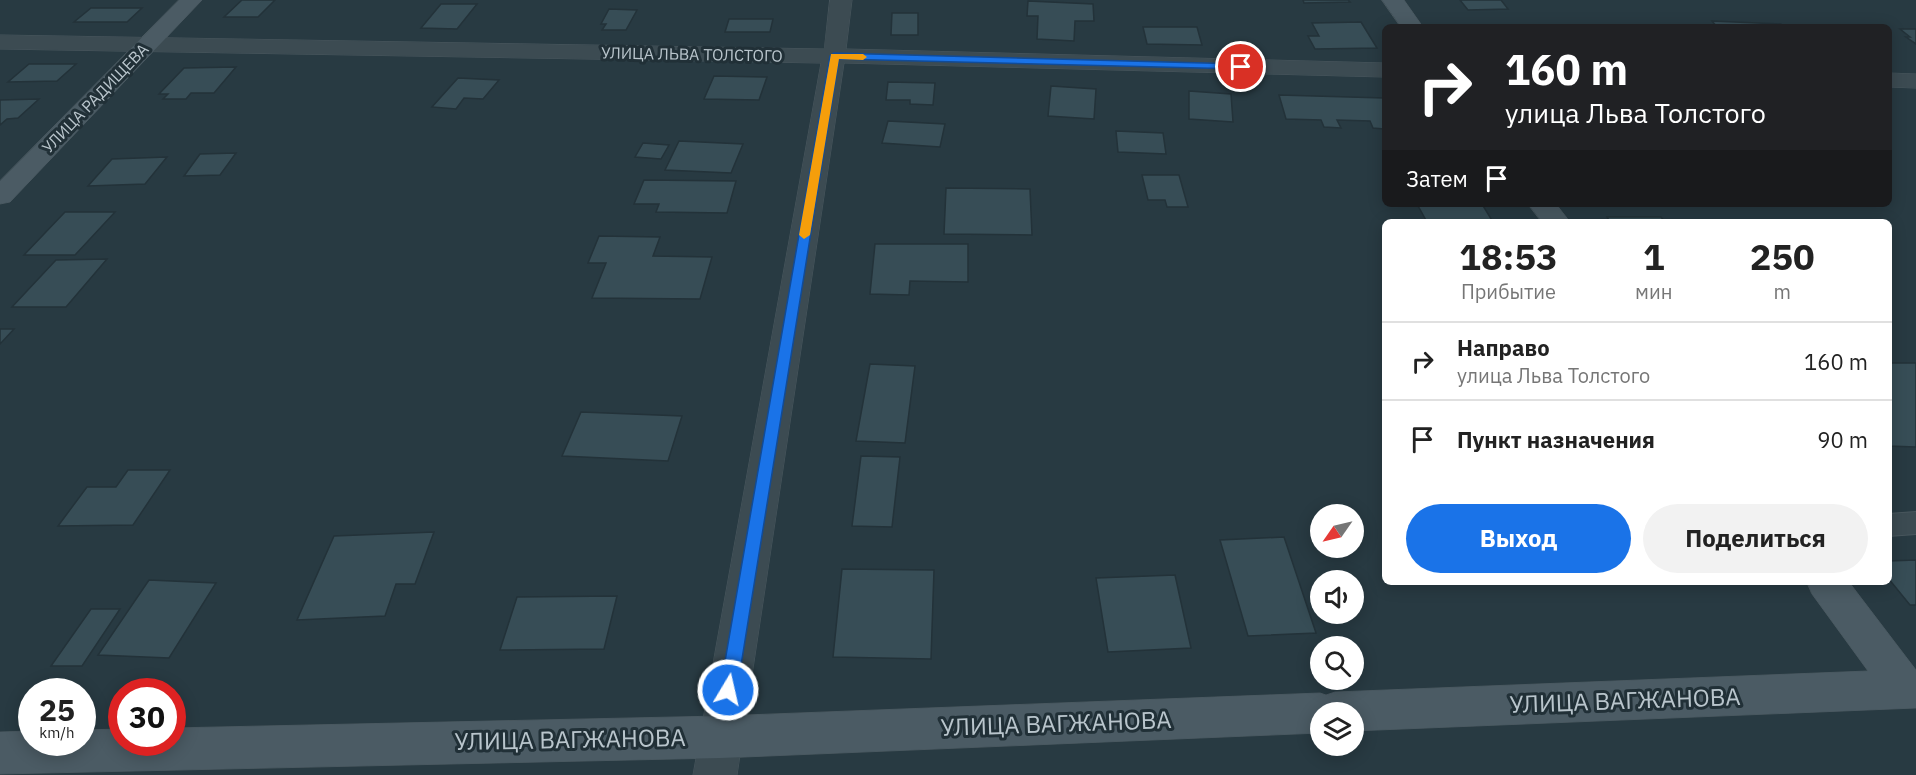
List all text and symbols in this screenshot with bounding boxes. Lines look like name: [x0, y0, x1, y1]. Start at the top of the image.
street label: УЛИЦА РАДИЩЕВА: [37, 39, 153, 157]
pin: [1215, 41, 1266, 92]
street label: УЛИЦА ЛЬВА ТОЛСТОГО: [601, 42, 783, 66]
text: 160 m: [1505, 42, 1628, 97]
icon: right: [1406, 48, 1484, 126]
icon: arrive: [1224, 50, 1257, 83]
text: улица Льва Толстого: [1505, 95, 1766, 130]
icon: arrive: [1480, 162, 1513, 195]
text: Затем: [1406, 164, 1468, 193]
text: 18:53: [1459, 233, 1558, 280]
text: 1: [1643, 233, 1665, 280]
text: 250: [1750, 233, 1815, 280]
text: Прибытие: [1461, 278, 1556, 305]
text: мин: [1635, 278, 1672, 305]
text: m: [1773, 278, 1791, 305]
text: Направо: [1457, 333, 1550, 362]
icon: right: [1406, 345, 1439, 378]
text: 160 m: [1804, 347, 1868, 376]
text: улица Льва Толстого: [1457, 362, 1650, 389]
icon: arrive: [1406, 423, 1439, 456]
text: Пункт назначения: [1457, 425, 1655, 454]
text: 90 m: [1817, 425, 1868, 454]
north arrow: [1310, 504, 1364, 558]
map controls: [1310, 504, 1364, 756]
button: Выход: [1406, 504, 1631, 573]
button: Поделиться: [1643, 504, 1868, 573]
button: sound: [1310, 570, 1364, 624]
button: search: [1310, 636, 1364, 690]
position arrow: [696, 658, 760, 722]
speed limit sign: 30: [108, 678, 186, 756]
street label: УЛИЦА ВАГЖАНОВА: [1509, 680, 1741, 720]
text: 25: [39, 690, 75, 729]
button: layers: [1310, 702, 1364, 756]
street label: УЛИЦА ВАГЖАНОВА: [940, 703, 1172, 743]
street label: УЛИЦА ВАГЖАНОВА: [454, 721, 686, 757]
text: km/h: [39, 723, 75, 742]

